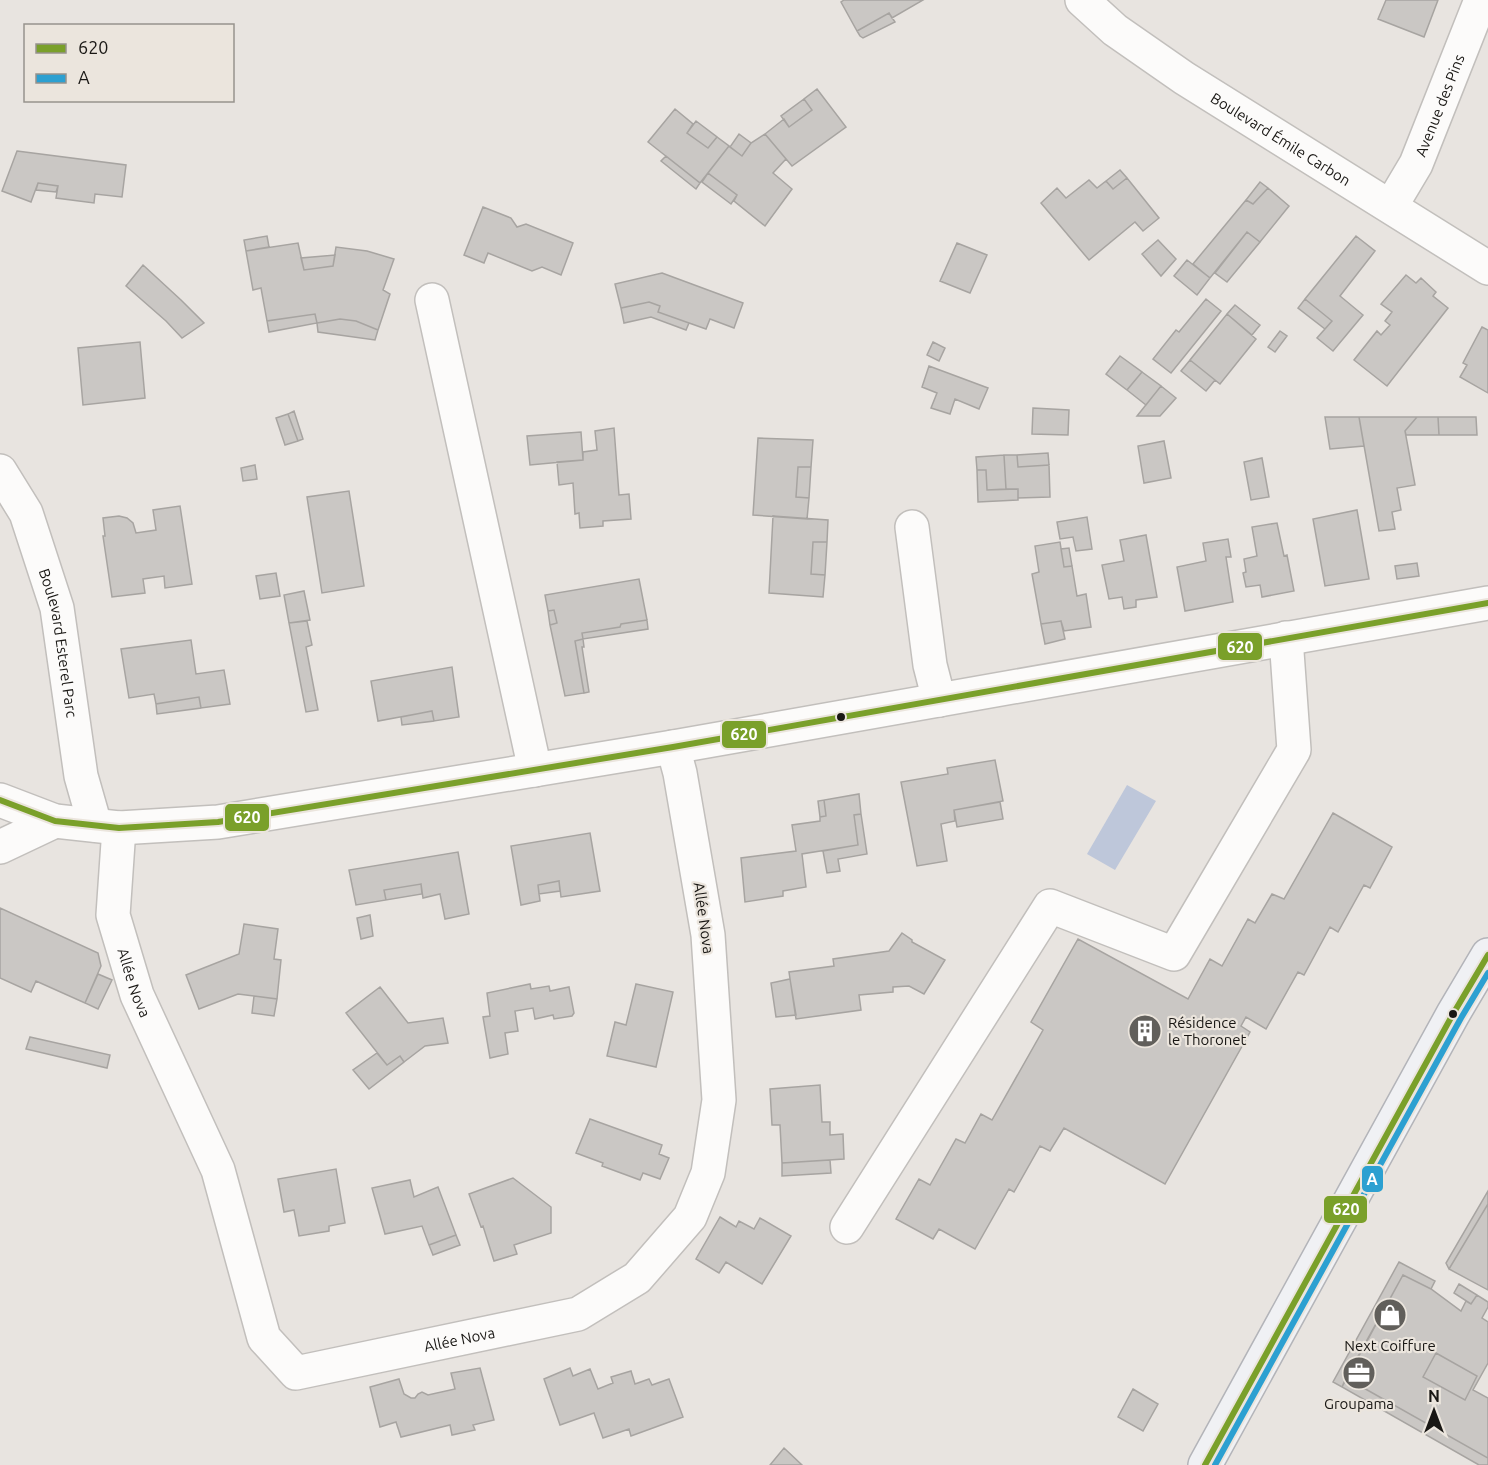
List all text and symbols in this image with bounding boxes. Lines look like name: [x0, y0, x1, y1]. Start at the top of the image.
legend: [24, 24, 234, 102]
text: 620: [78, 37, 108, 57]
street label: Avenue des Pins: [1411, 52, 1467, 159]
text: A: [78, 67, 90, 87]
street label: Boulevard Émile Carbon: [1208, 89, 1354, 189]
street label: Boulevard Esterel Parc: [36, 566, 81, 719]
line badge: 620: [1217, 632, 1263, 661]
text: 620: [1226, 638, 1254, 656]
unlabelled marker: [835, 711, 847, 723]
line badge: 620: [721, 720, 767, 749]
text: 620: [730, 725, 758, 743]
line badge: 620: [224, 803, 270, 832]
text: 620: [233, 808, 261, 826]
street label: Allée Nova: [691, 881, 717, 955]
street label: Allée Nova: [115, 946, 155, 1020]
unlabelled marker: [1447, 1008, 1459, 1020]
building icon: Résidence le Thoronet: [1127, 1013, 1163, 1049]
place label: Résidence le Thoronet: [1168, 1014, 1247, 1048]
line badge: A: [1361, 1165, 1384, 1193]
text: A: [1366, 1170, 1378, 1188]
line badge: 620: [1323, 1195, 1368, 1224]
text: 620: [1332, 1200, 1360, 1218]
shop icon: Next Coiffure: [1372, 1297, 1408, 1333]
street label: Allée Nova: [422, 1323, 496, 1355]
place label: Next Coiffure: [1344, 1337, 1436, 1354]
office icon: Groupama: [1341, 1355, 1377, 1391]
north arrow: [1404, 1381, 1464, 1441]
text: N: [1428, 1387, 1440, 1405]
place label: Groupama: [1324, 1395, 1394, 1412]

